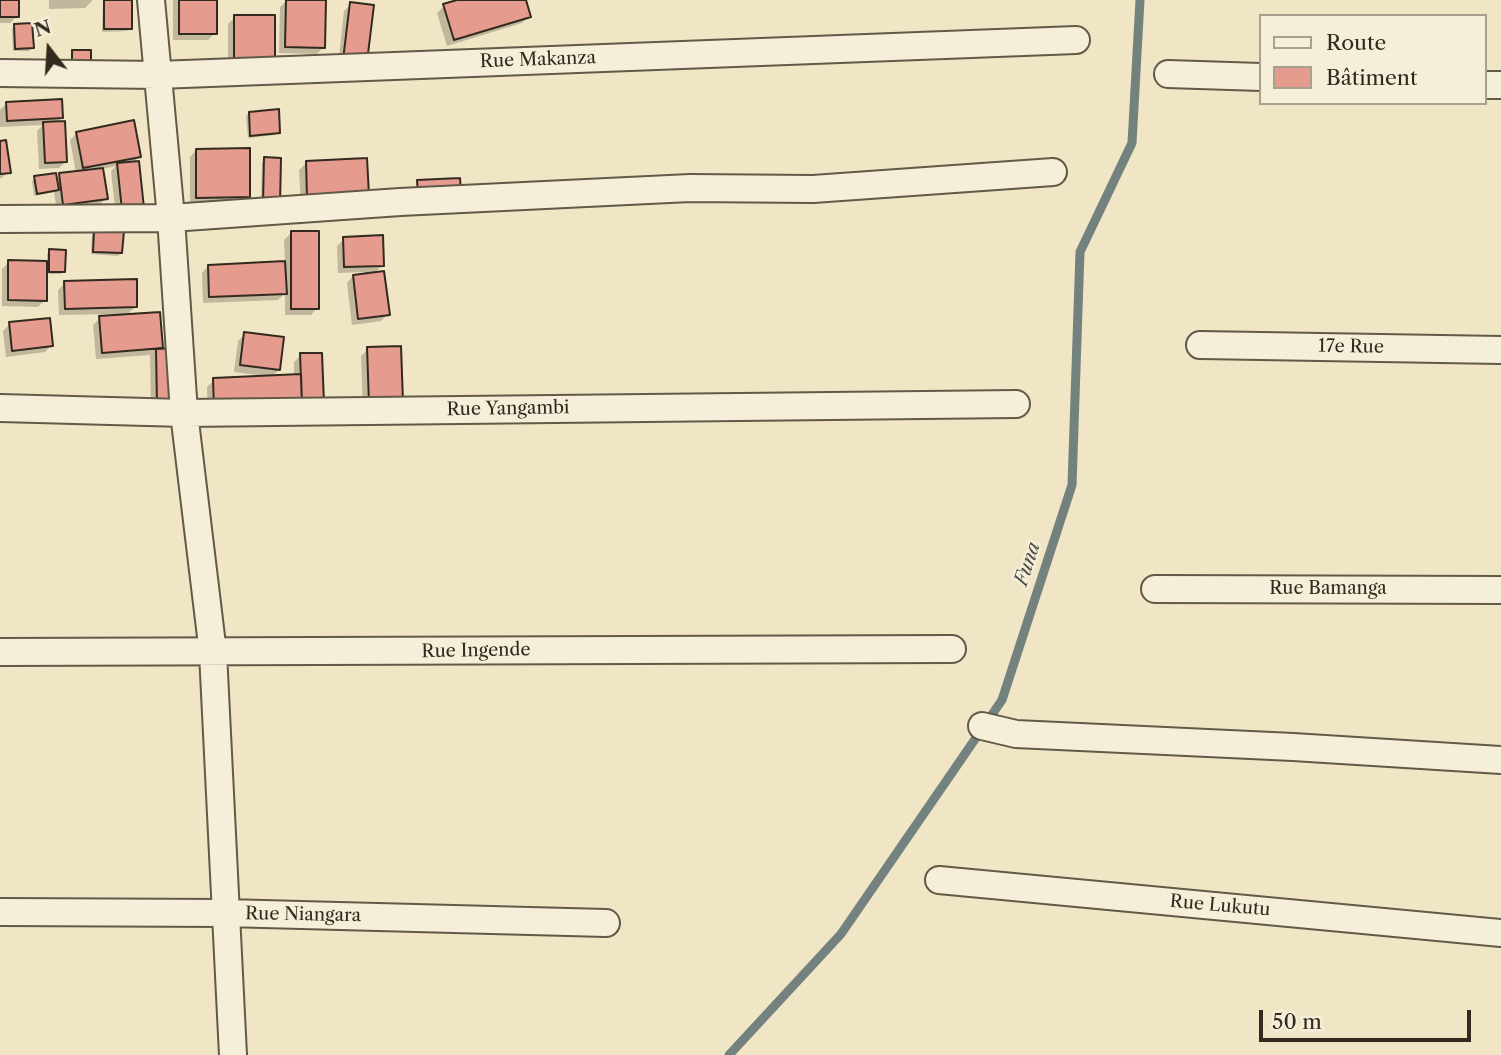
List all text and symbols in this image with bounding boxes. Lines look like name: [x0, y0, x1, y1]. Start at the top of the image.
north arrow: [14, 14, 84, 84]
legend: [1260, 14, 1487, 105]
text: N: [31, 15, 54, 42]
text: Route: [1326, 30, 1386, 55]
street label: Rue Makanza: [480, 47, 596, 73]
text: Bâtiment: [1326, 65, 1417, 90]
street label: 17e Rue: [1318, 336, 1384, 358]
street label: Rue Yangambi: [446, 397, 570, 421]
water label: Funa: [1010, 539, 1046, 589]
street label: Rue Bamanga: [1269, 578, 1387, 600]
street label: Rue Ingende: [421, 639, 531, 663]
street label: Rue Lukutu: [1169, 891, 1271, 921]
street label: Rue Niangara: [245, 903, 361, 927]
scale bar: [1263, 996, 1475, 1040]
text: 50 m: [1272, 1009, 1322, 1034]

